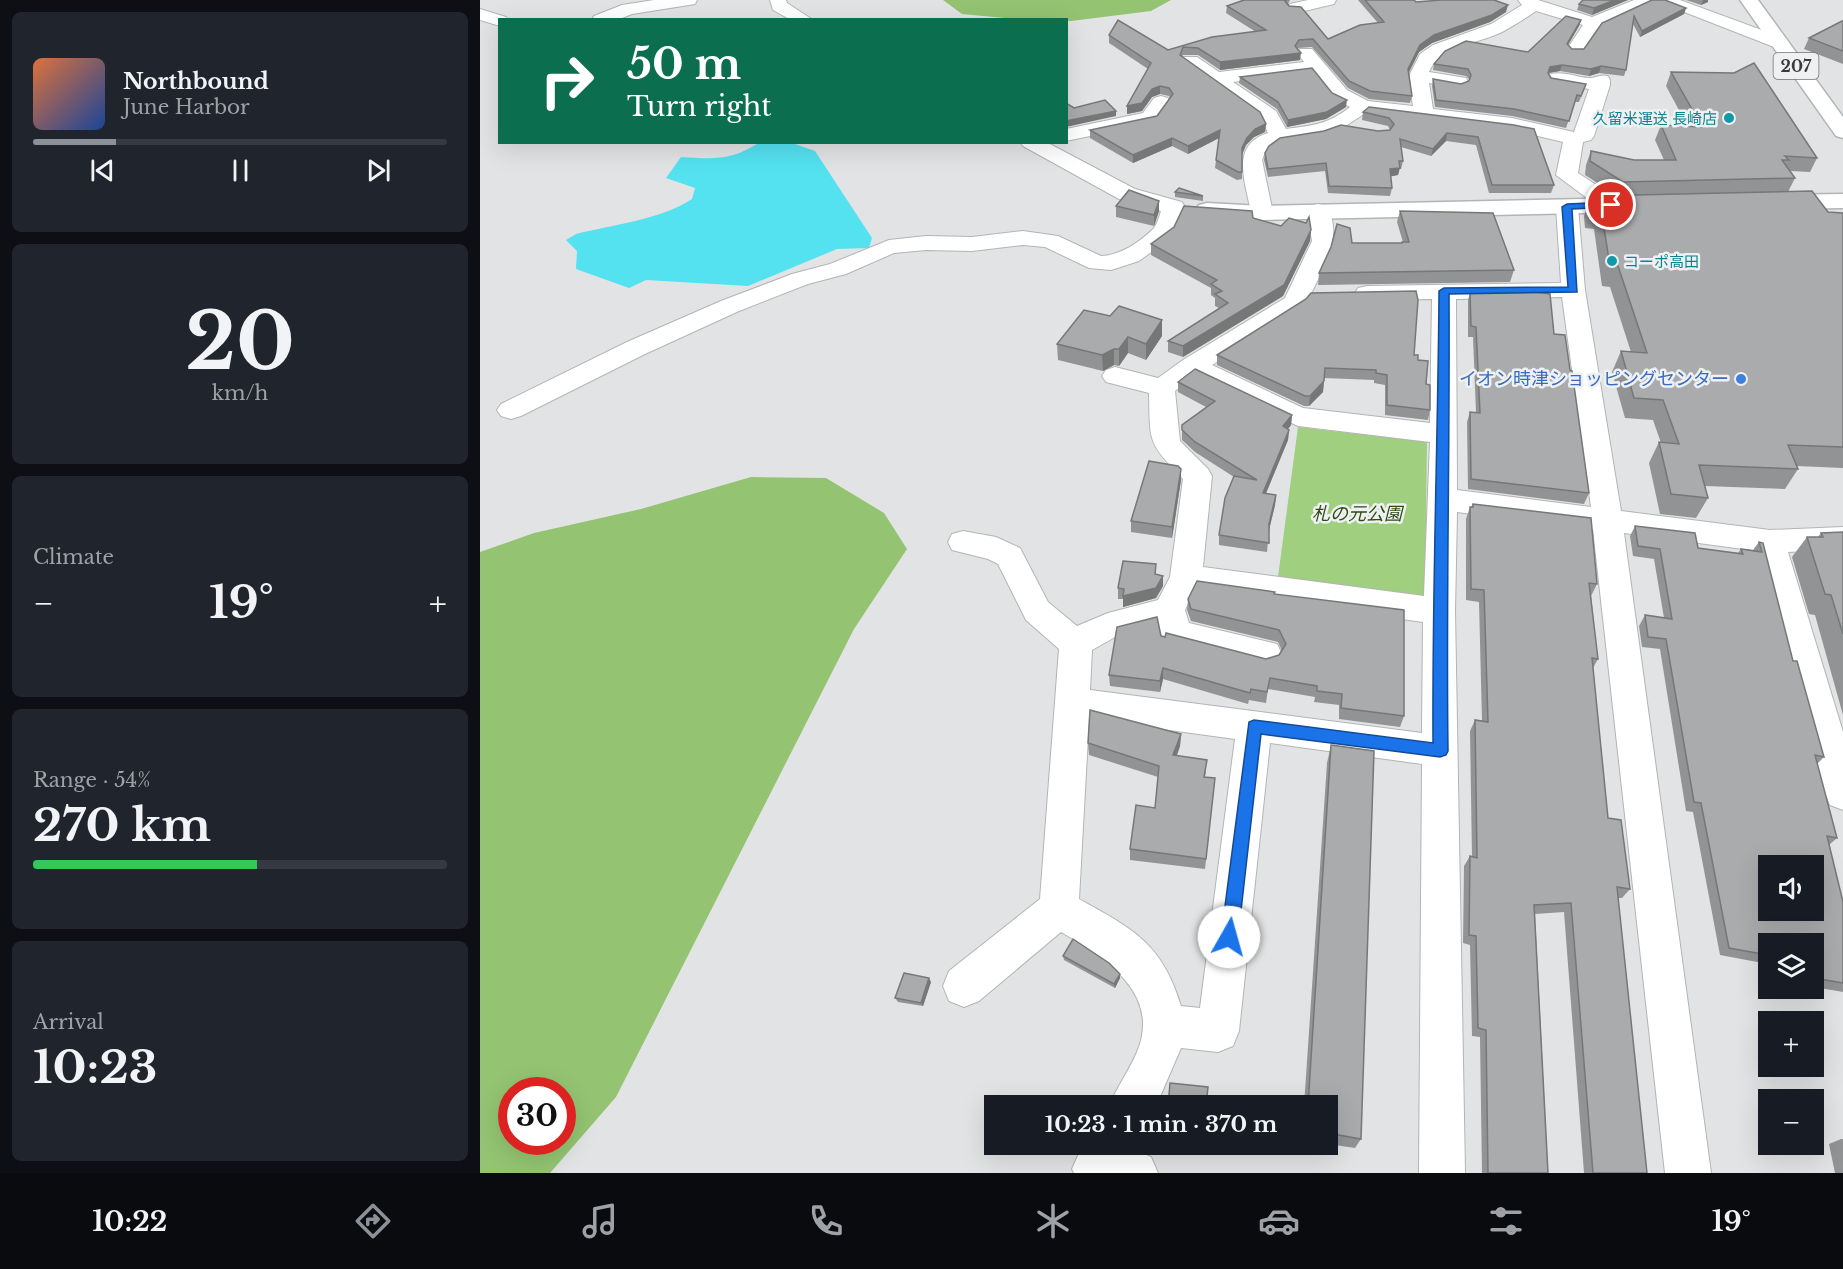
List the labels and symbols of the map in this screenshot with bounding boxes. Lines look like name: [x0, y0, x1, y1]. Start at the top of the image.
road number: 207: [1774, 53, 1818, 79]
place label: 久留米運送 長崎店: [1593, 109, 1717, 128]
marker: 久留米運送 長崎店: [1722, 111, 1736, 125]
pin: [1585, 179, 1636, 230]
place label: コーポ高田: [1624, 252, 1699, 271]
marker: コーポ高田: [1605, 254, 1619, 268]
place label: イオン時津ショッピングセンター: [1459, 368, 1729, 390]
marker: イオン時津ショッピングセンター: [1734, 372, 1748, 386]
park label: 札の元公園: [1312, 503, 1405, 525]
position arrow: [1197, 905, 1261, 969]
speed limit sign: 30: [498, 1077, 576, 1155]

